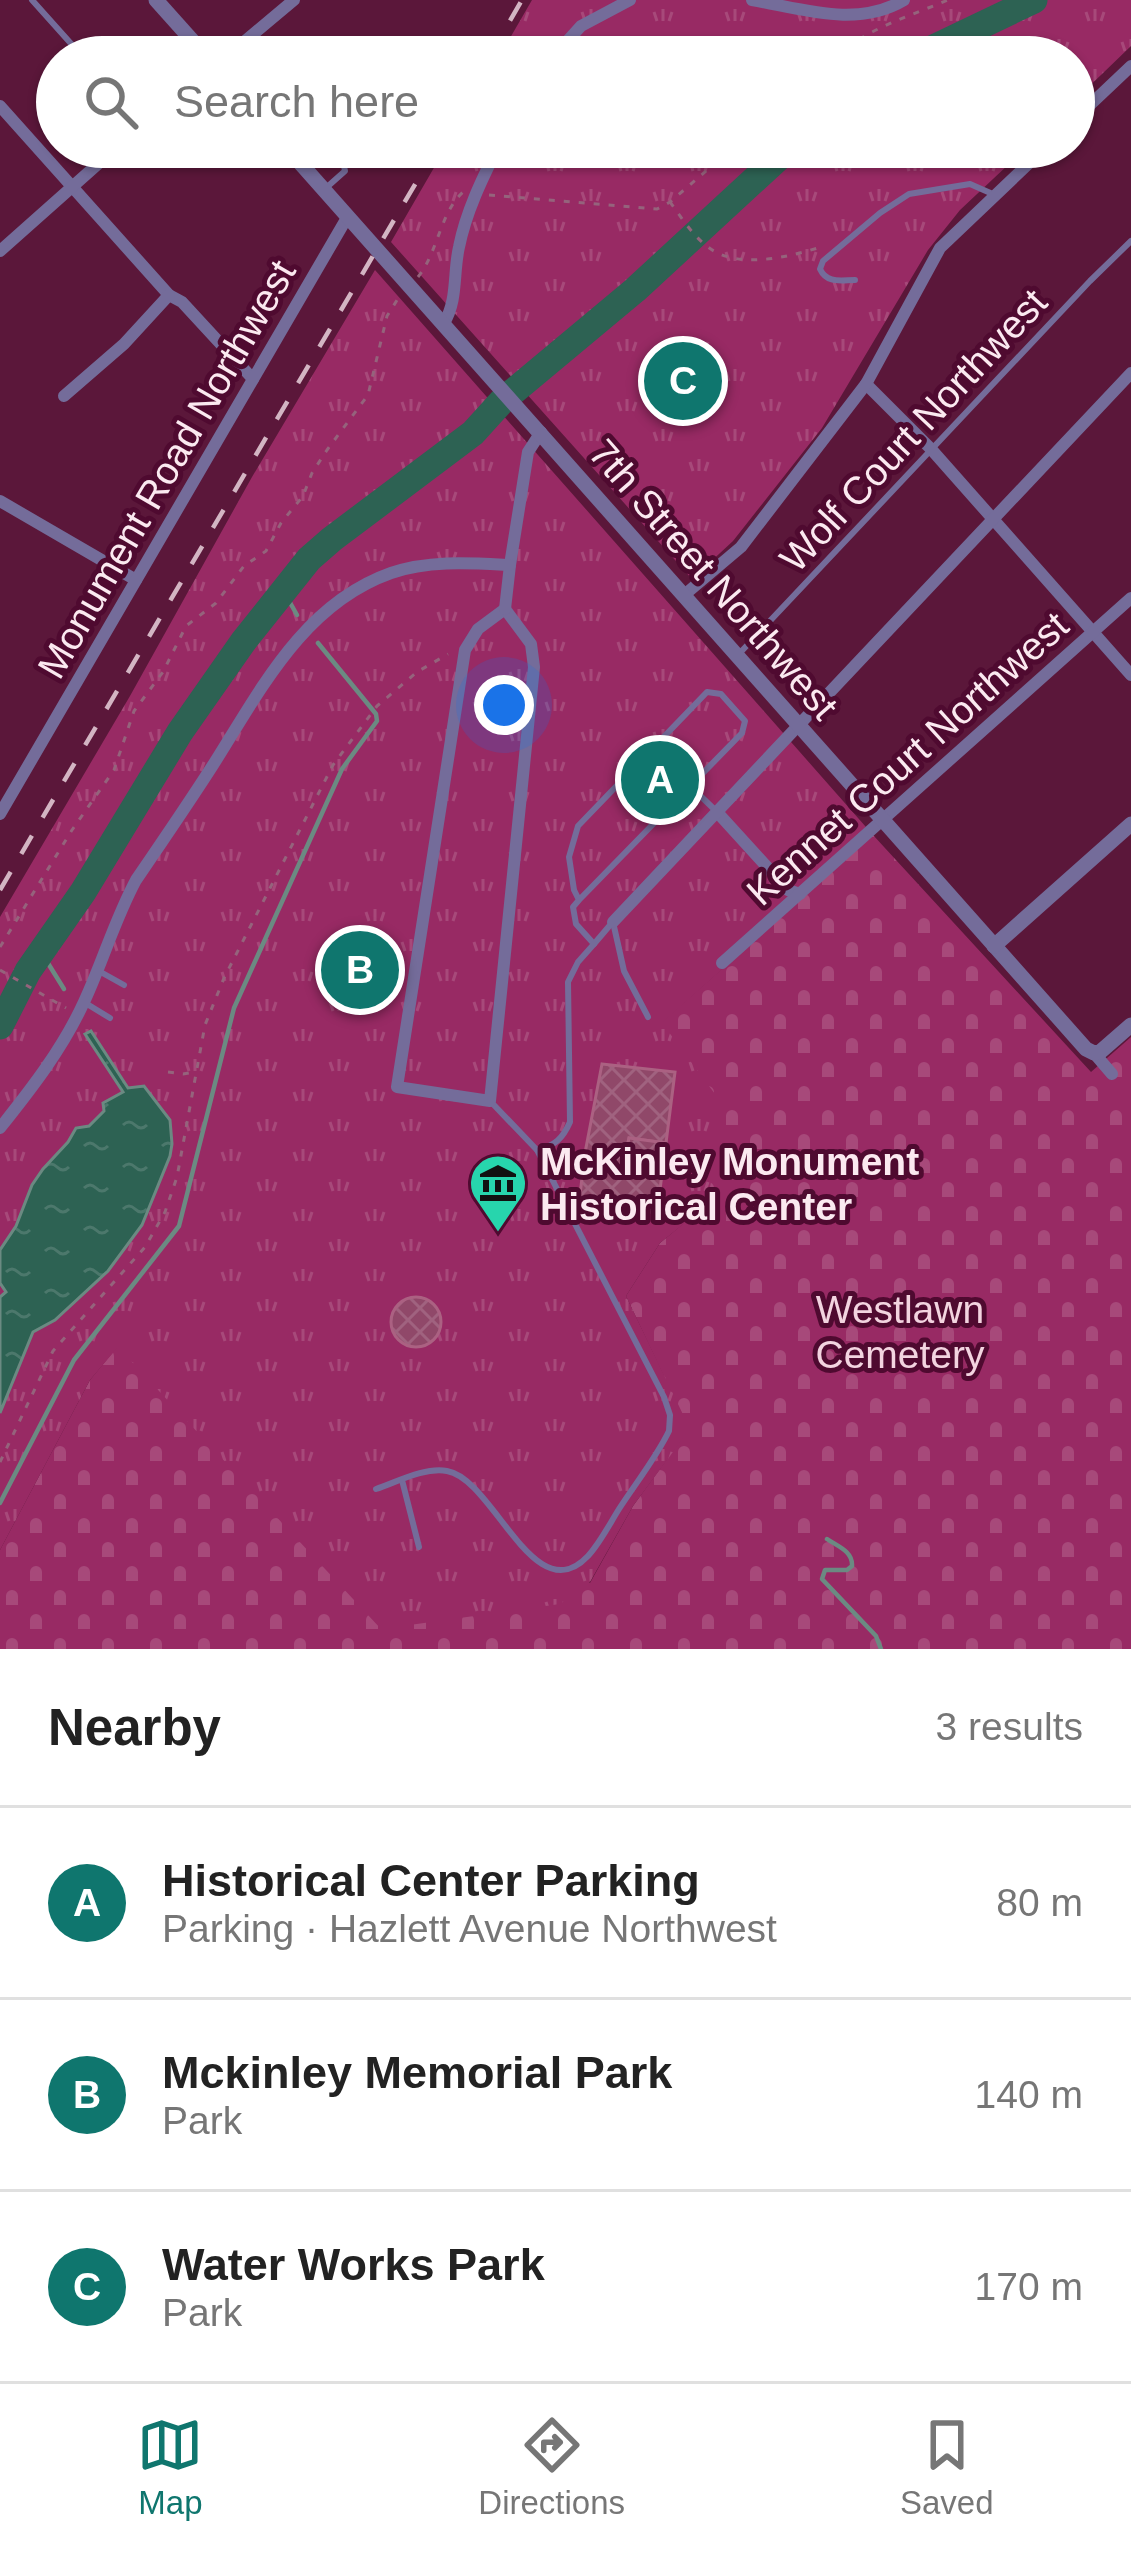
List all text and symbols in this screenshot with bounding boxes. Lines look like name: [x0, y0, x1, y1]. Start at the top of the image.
search box: [36, 36, 1095, 168]
icon: search: [78, 69, 144, 135]
text: Search here: [174, 76, 419, 127]
street label: Monument Road Northwest: [29, 253, 304, 686]
street label: Wolf Court Northwest: [772, 280, 1055, 580]
pin: C: [644, 336, 722, 426]
street label: 7th Street Northwest: [581, 431, 847, 728]
street label: Kennet Court Northwest: [738, 603, 1076, 914]
your location: [474, 675, 534, 735]
pin: A: [621, 735, 699, 825]
pin: B: [321, 925, 399, 1015]
place label: McKinley Monument Historical Center: [540, 1140, 919, 1228]
museum icon: McKinley Monument Historical Center: [467, 1152, 529, 1234]
park label: Westlawn Cemetery: [815, 1288, 985, 1376]
text: Nearby: [48, 1699, 221, 1756]
text: 3 results: [936, 1705, 1083, 1748]
text: Historical Center Parking: [162, 1855, 700, 1906]
text: A: [73, 1881, 101, 1924]
text: 80 m: [996, 1881, 1083, 1924]
text: Parking · Hazlett Avenue Northwest: [162, 1907, 777, 1950]
text: Mckinley Memorial Park: [162, 2047, 672, 2098]
text: B: [73, 2073, 101, 2116]
text: 140 m: [975, 2073, 1083, 2116]
text: Park: [162, 2099, 242, 2142]
text: Water Works Park: [162, 2239, 545, 2290]
text: C: [73, 2265, 101, 2308]
text: 170 m: [975, 2265, 1083, 2308]
text: Park: [162, 2291, 242, 2334]
tab: Map: [137, 2412, 203, 2522]
tab: Directions: [478, 2412, 625, 2522]
tab: Saved: [900, 2412, 994, 2522]

